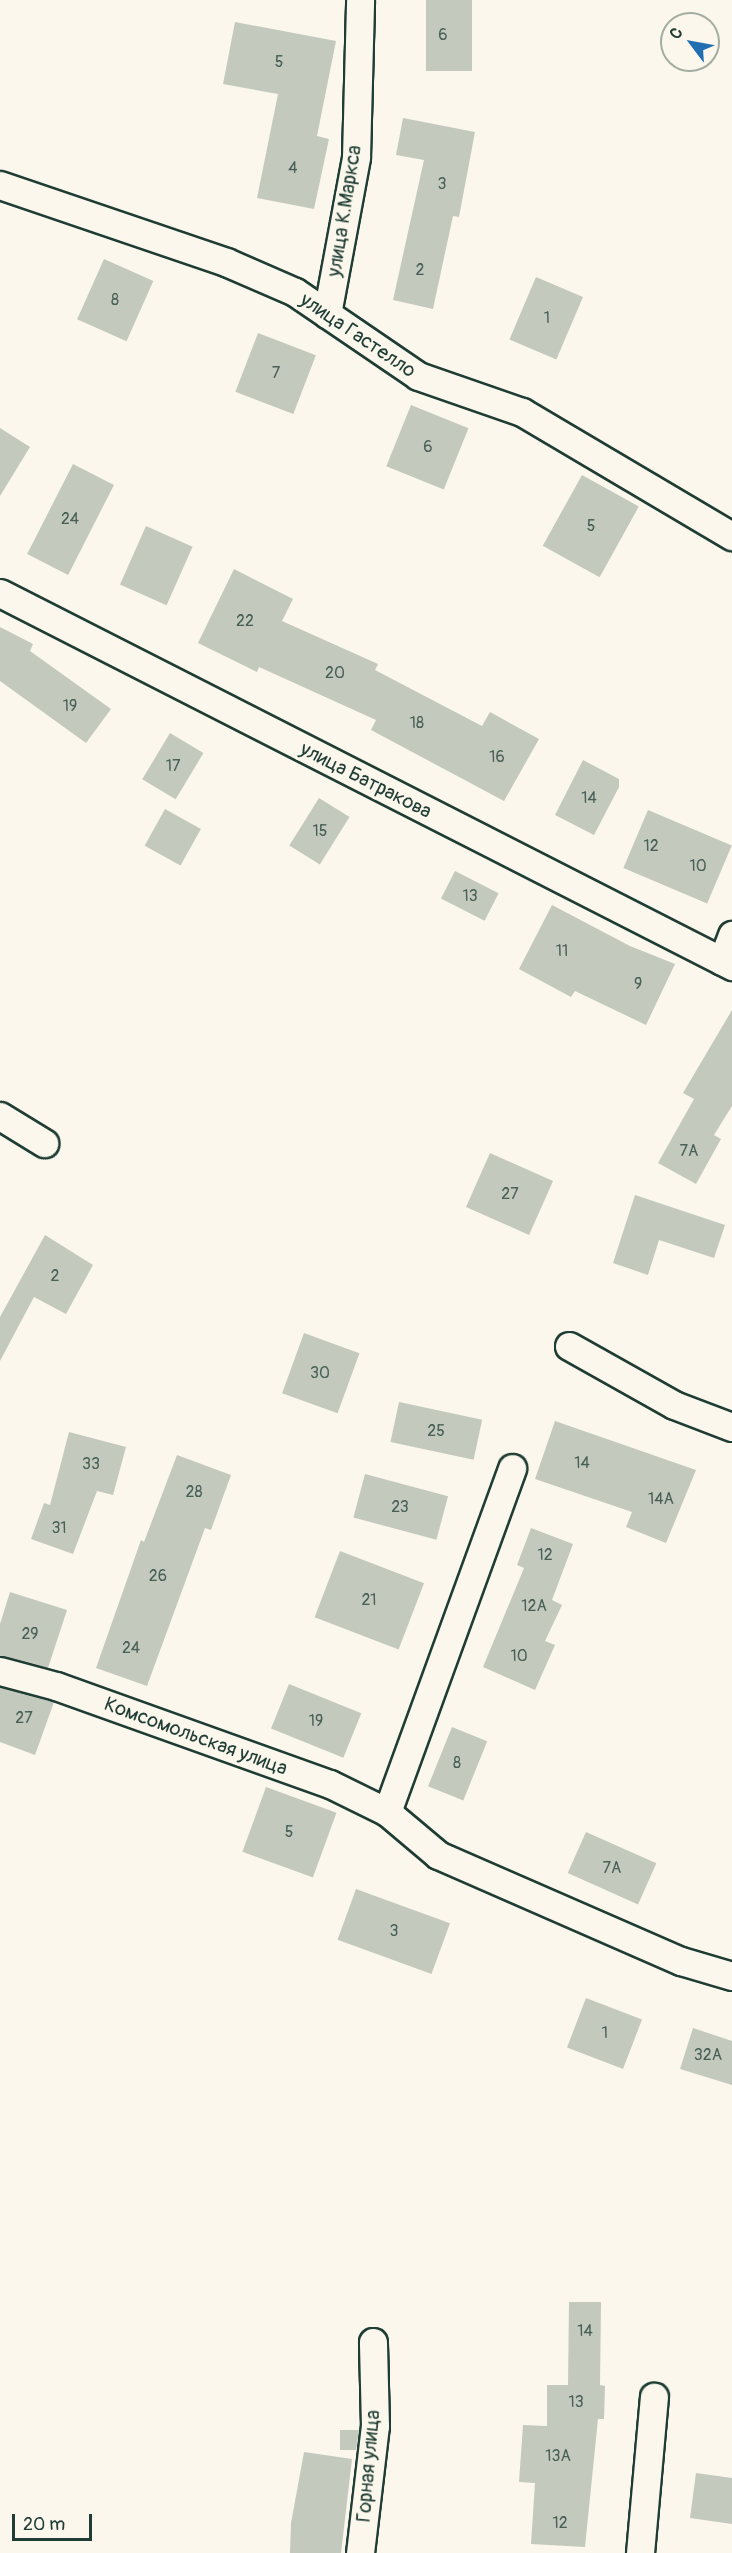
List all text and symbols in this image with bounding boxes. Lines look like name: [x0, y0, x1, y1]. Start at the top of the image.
north arrow: [660, 12, 720, 72]
text: С: [665, 24, 688, 43]
house number: 6: [438, 25, 448, 45]
house number: 5: [275, 52, 283, 72]
street label: улица К.Маркса: [322, 143, 366, 279]
house number: 4: [288, 158, 298, 178]
house number: 3: [438, 174, 446, 194]
house number: 2: [416, 260, 424, 280]
street label: улица Гастелло: [296, 287, 420, 383]
house number: 8: [111, 290, 119, 310]
house number: 1: [544, 308, 550, 328]
house number: 7: [272, 363, 280, 383]
house number: 6: [423, 437, 433, 457]
house number: 24: [61, 509, 79, 529]
house number: 5: [587, 516, 595, 536]
house number: 22: [236, 611, 254, 631]
house number: 20: [325, 663, 345, 683]
house number: 19: [63, 696, 77, 716]
house number: 18: [410, 713, 424, 733]
street label: улица Батракова: [296, 737, 436, 823]
house number: 16: [489, 747, 505, 767]
house number: 17: [166, 756, 180, 776]
house number: 14: [581, 788, 597, 808]
house number: 15: [313, 821, 327, 841]
house number: 12: [643, 836, 659, 856]
house number: 10: [689, 856, 707, 876]
house number: 13: [462, 886, 478, 906]
house number: 11: [556, 941, 568, 961]
house number: 9: [634, 974, 642, 994]
house number: 7А: [680, 1141, 698, 1161]
house number: 27: [501, 1184, 519, 1204]
house number: 2: [51, 1266, 59, 1286]
house number: 30: [310, 1363, 330, 1383]
house number: 25: [427, 1421, 445, 1441]
house number: 14: [574, 1453, 590, 1473]
house number: 33: [82, 1454, 100, 1474]
house number: 28: [185, 1482, 203, 1502]
house number: 14А: [648, 1489, 674, 1509]
house number: 23: [391, 1497, 409, 1517]
house number: 31: [51, 1518, 67, 1538]
house number: 12: [537, 1545, 553, 1565]
house number: 26: [149, 1566, 167, 1586]
house number: 21: [361, 1590, 377, 1610]
house number: 12А: [521, 1596, 547, 1616]
house number: 29: [21, 1624, 39, 1644]
house number: 24: [122, 1638, 140, 1658]
house number: 10: [510, 1646, 528, 1666]
street label: Комсомольская улица: [101, 1692, 291, 1780]
house number: 27: [15, 1708, 33, 1728]
house number: 19: [309, 1711, 323, 1731]
house number: 8: [453, 1753, 461, 1773]
house number: 5: [285, 1822, 293, 1842]
house number: 7А: [603, 1858, 621, 1878]
house number: 3: [390, 1921, 398, 1941]
house number: 1: [602, 2023, 608, 2043]
house number: 32А: [694, 2045, 722, 2065]
house number: 14: [577, 2321, 593, 2341]
house number: 13: [568, 2392, 584, 2412]
street label: Горная улица: [351, 2409, 385, 2523]
house number: 13А: [545, 2446, 571, 2466]
scale bar: [15, 2502, 94, 2540]
text: 20 m: [23, 2513, 65, 2536]
house number: 12: [552, 2513, 568, 2533]

